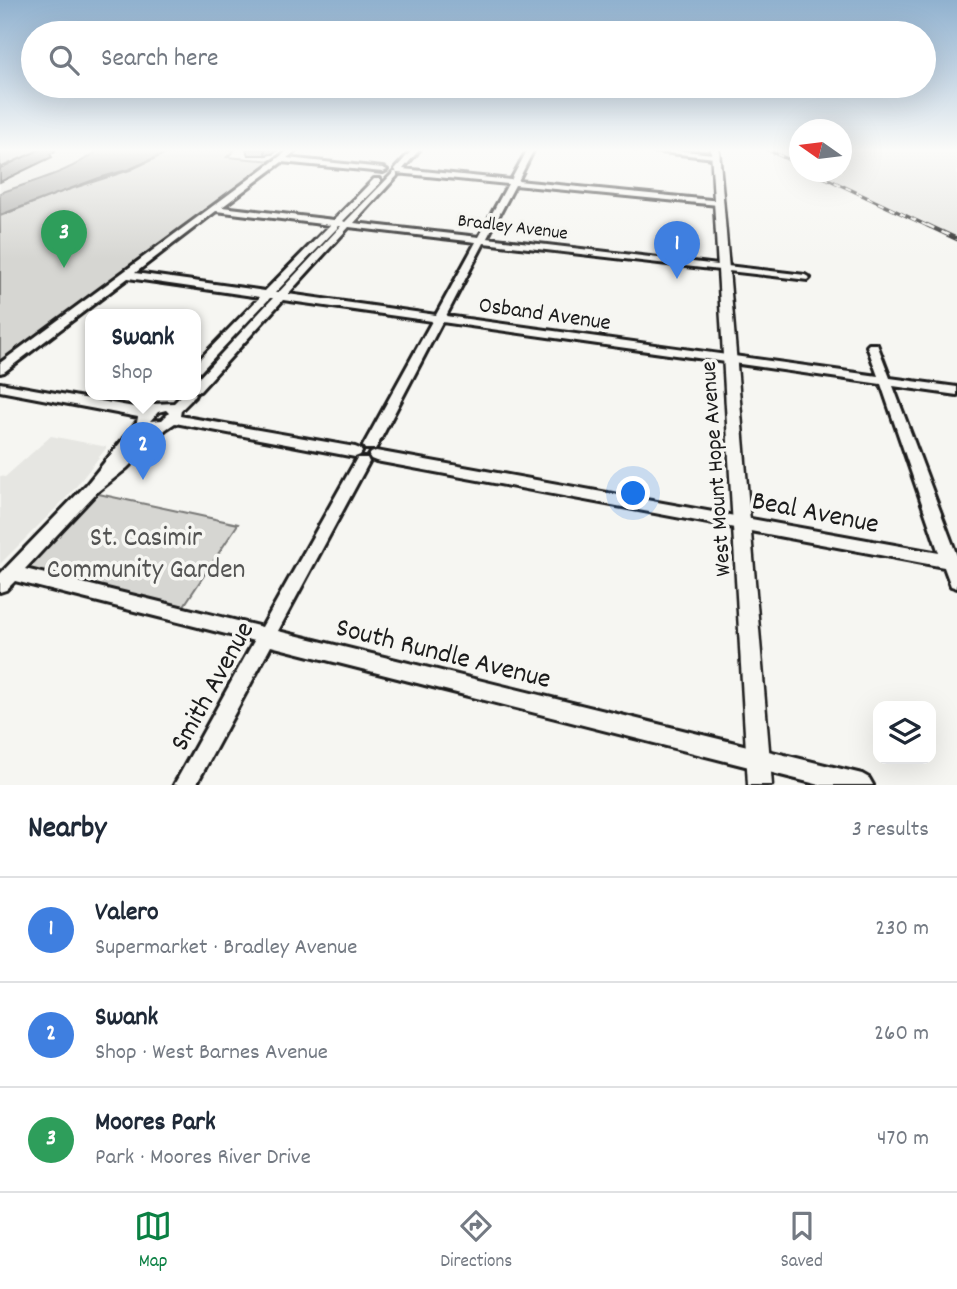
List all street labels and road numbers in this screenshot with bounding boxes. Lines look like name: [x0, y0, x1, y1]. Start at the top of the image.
street label: Bradley Avenue: [456, 208, 569, 249]
street label: Osband Avenue: [476, 290, 613, 341]
street label: West Mount Hope Avenue: [694, 360, 741, 577]
street label: Beal Avenue: [748, 483, 882, 547]
street label: South Rundle Avenue: [331, 610, 554, 702]
street label: Smith Avenue: [162, 615, 267, 760]

